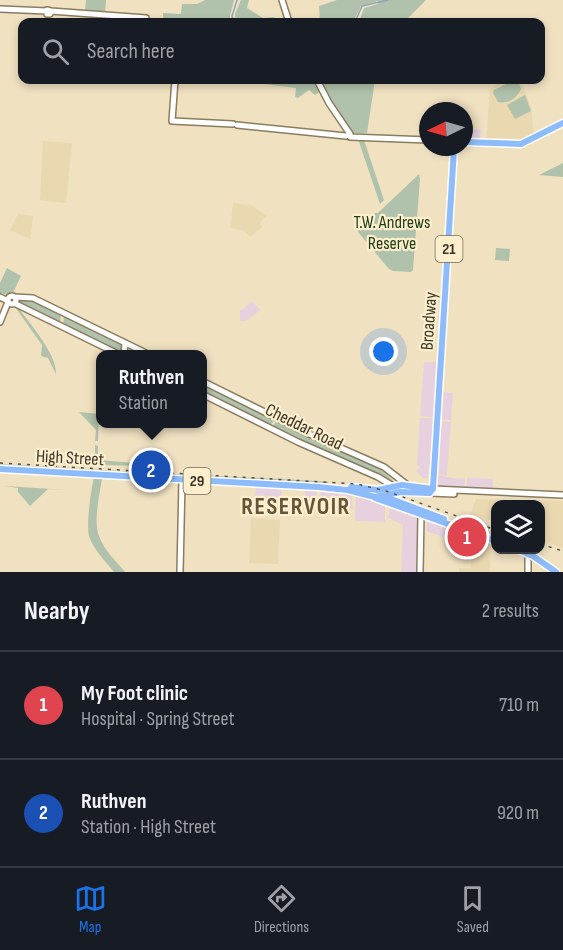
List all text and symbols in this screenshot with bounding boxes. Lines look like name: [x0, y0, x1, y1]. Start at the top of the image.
search box: [18, 18, 545, 84]
icon: search: [39, 35, 72, 68]
text: Search here: [87, 38, 174, 65]
north arrow: [419, 102, 473, 156]
park label: T.W. Andrews Reserve: [353, 212, 431, 254]
road number: 21: [436, 236, 462, 262]
street label: Broadway: [416, 291, 442, 351]
your location: [369, 337, 398, 366]
popup: [96, 350, 207, 428]
text: Ruthven: [119, 364, 184, 391]
text: Station: [119, 391, 168, 415]
street label: Cheddar Road: [262, 399, 346, 455]
street label: High Street: [35, 446, 105, 470]
pin: 2: [132, 448, 170, 492]
road number: 29: [184, 468, 210, 494]
district label: RESERVOIR: [241, 492, 351, 521]
map controls: [491, 500, 545, 554]
button: layers: [491, 500, 545, 554]
pin: 1: [448, 514, 486, 560]
text: Nearby: [24, 596, 90, 627]
text: 2 results: [482, 599, 539, 623]
text: My Foot clinic: [81, 680, 188, 707]
text: 1: [40, 693, 47, 717]
text: 710 m: [499, 693, 539, 717]
text: Hospital · Spring Street: [81, 707, 235, 731]
text: Ruthven: [81, 788, 147, 815]
text: 2: [39, 801, 48, 825]
text: 920 m: [497, 801, 539, 825]
text: Station · High Street: [81, 815, 216, 839]
tab: Map: [74, 882, 107, 937]
tab: Directions: [254, 882, 309, 937]
tab: Saved: [456, 882, 489, 937]

